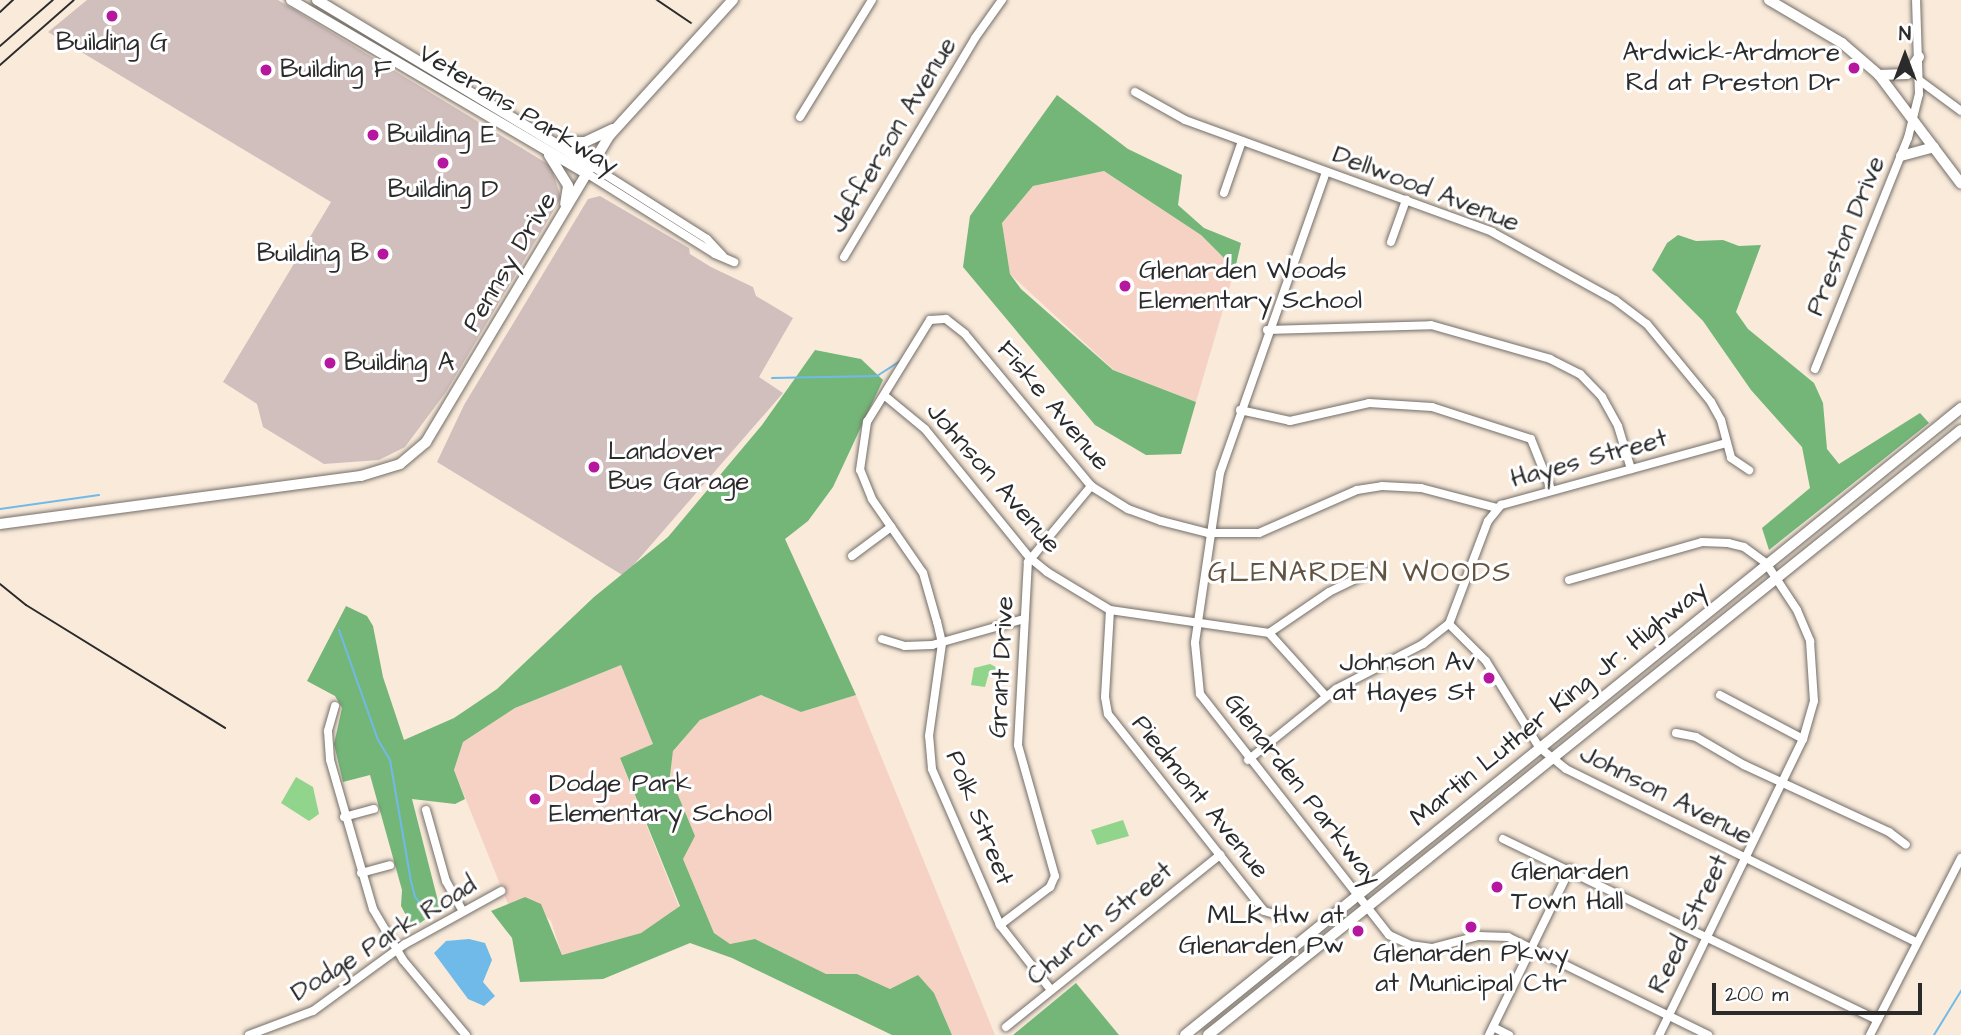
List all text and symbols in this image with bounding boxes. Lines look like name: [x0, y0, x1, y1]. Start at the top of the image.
marker: Building G: [104, 8, 120, 24]
north arrow: [1870, 21, 1940, 91]
text: N: [1899, 21, 1911, 48]
place label: Building G: [56, 27, 168, 59]
street label: Jefferson Avenue: [822, 32, 964, 238]
place label: Ardwick-Ardmore Rd at Preston Dr: [1623, 37, 1840, 98]
street label: Veterans Parkway: [412, 38, 624, 182]
place label: Building F: [280, 54, 392, 86]
marker: Ardwick-Ardmore Rd at Preston Dr: [1846, 60, 1862, 76]
marker: Building F: [258, 62, 274, 78]
place label: Building E: [387, 119, 496, 151]
marker: Building E: [365, 127, 381, 143]
street label: Dellwood Avenue: [1328, 139, 1524, 239]
street label: Preston Drive: [1800, 152, 1892, 320]
marker: Building D: [435, 155, 451, 171]
place label: Building D: [388, 174, 498, 206]
street label: Pennsy Drive: [456, 187, 564, 337]
place label: Building B: [257, 238, 369, 270]
marker: Building B: [375, 246, 391, 262]
place label: Glenarden Woods Elementary School: [1139, 255, 1362, 316]
marker: Glenarden Woods Elementary School: [1117, 278, 1133, 294]
street label: Fiske Avenue: [990, 335, 1116, 477]
place label: Building A: [344, 347, 454, 379]
marker: Building A: [322, 355, 338, 371]
street label: Johnson Avenue: [919, 396, 1067, 560]
street label: Hayes Street: [1507, 423, 1671, 495]
place label: Landover Bus Garage: [608, 436, 749, 498]
marker: Landover Bus Garage: [586, 459, 602, 475]
district label: GLENARDEN WOODS: [1210, 556, 1510, 590]
street label: Martin Luther King Jr. Highway: [1404, 574, 1714, 834]
street label: Grant Drive: [983, 595, 1021, 739]
place label: Johnson Av at Hayes St: [1333, 647, 1475, 708]
marker: Johnson Av at Hayes St: [1481, 670, 1497, 686]
street label: Glenarden Parkway: [1217, 687, 1387, 893]
street label: Piedmont Avenue: [1125, 709, 1275, 885]
street label: Johnson Avenue: [1574, 738, 1758, 852]
street label: Polk Street: [938, 746, 1020, 890]
place label: Dodge Park Elementary School: [549, 768, 772, 830]
marker: Dodge Park Elementary School: [527, 791, 543, 807]
street label: Reed Street: [1642, 849, 1736, 999]
street label: Church Street: [1021, 856, 1179, 992]
place label: Glenarden Town Hall: [1511, 856, 1628, 917]
street label: Dodge Park Road: [285, 869, 483, 1009]
marker: Glenarden Town Hall: [1489, 879, 1505, 895]
place label: MLK Hw at Glenarden Pw: [1179, 900, 1344, 962]
marker: Glenarden Pkwy at Municipal Ctr: [1463, 919, 1479, 935]
marker: MLK Hw at Glenarden Pw: [1350, 923, 1366, 939]
place label: Glenarden Pkwy at Municipal Ctr: [1373, 938, 1569, 1000]
scale bar: [1716, 968, 1926, 1012]
text: 200 m: [1725, 980, 1788, 1009]

